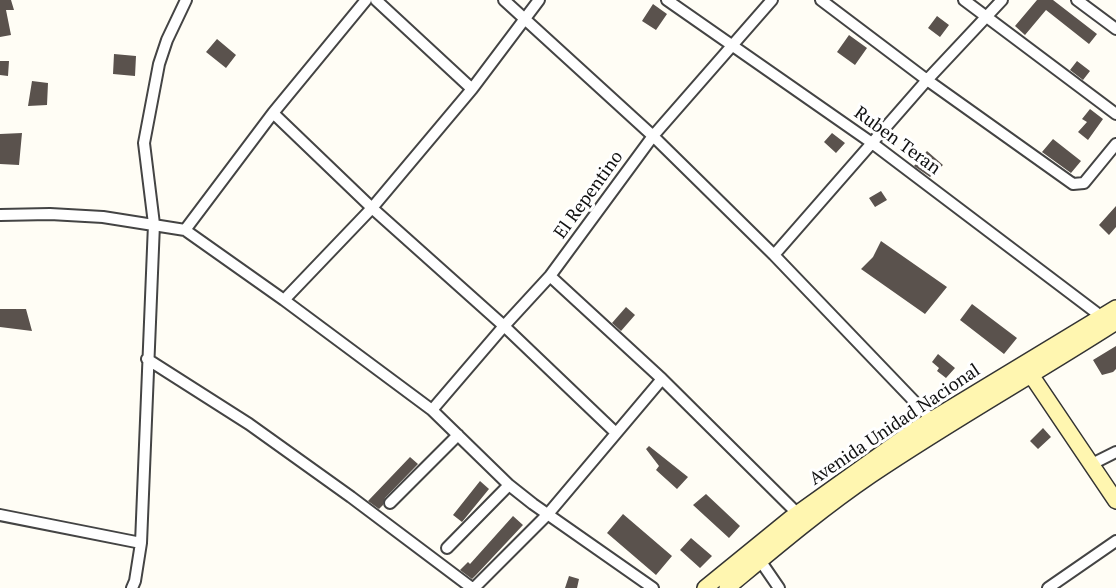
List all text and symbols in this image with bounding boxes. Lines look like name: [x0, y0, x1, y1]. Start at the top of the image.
street label: Ruben Teran: [850, 102, 944, 180]
street label: El Repentino: [550, 147, 628, 243]
street label: Avenida Unidad Nacional: [806, 360, 984, 490]

